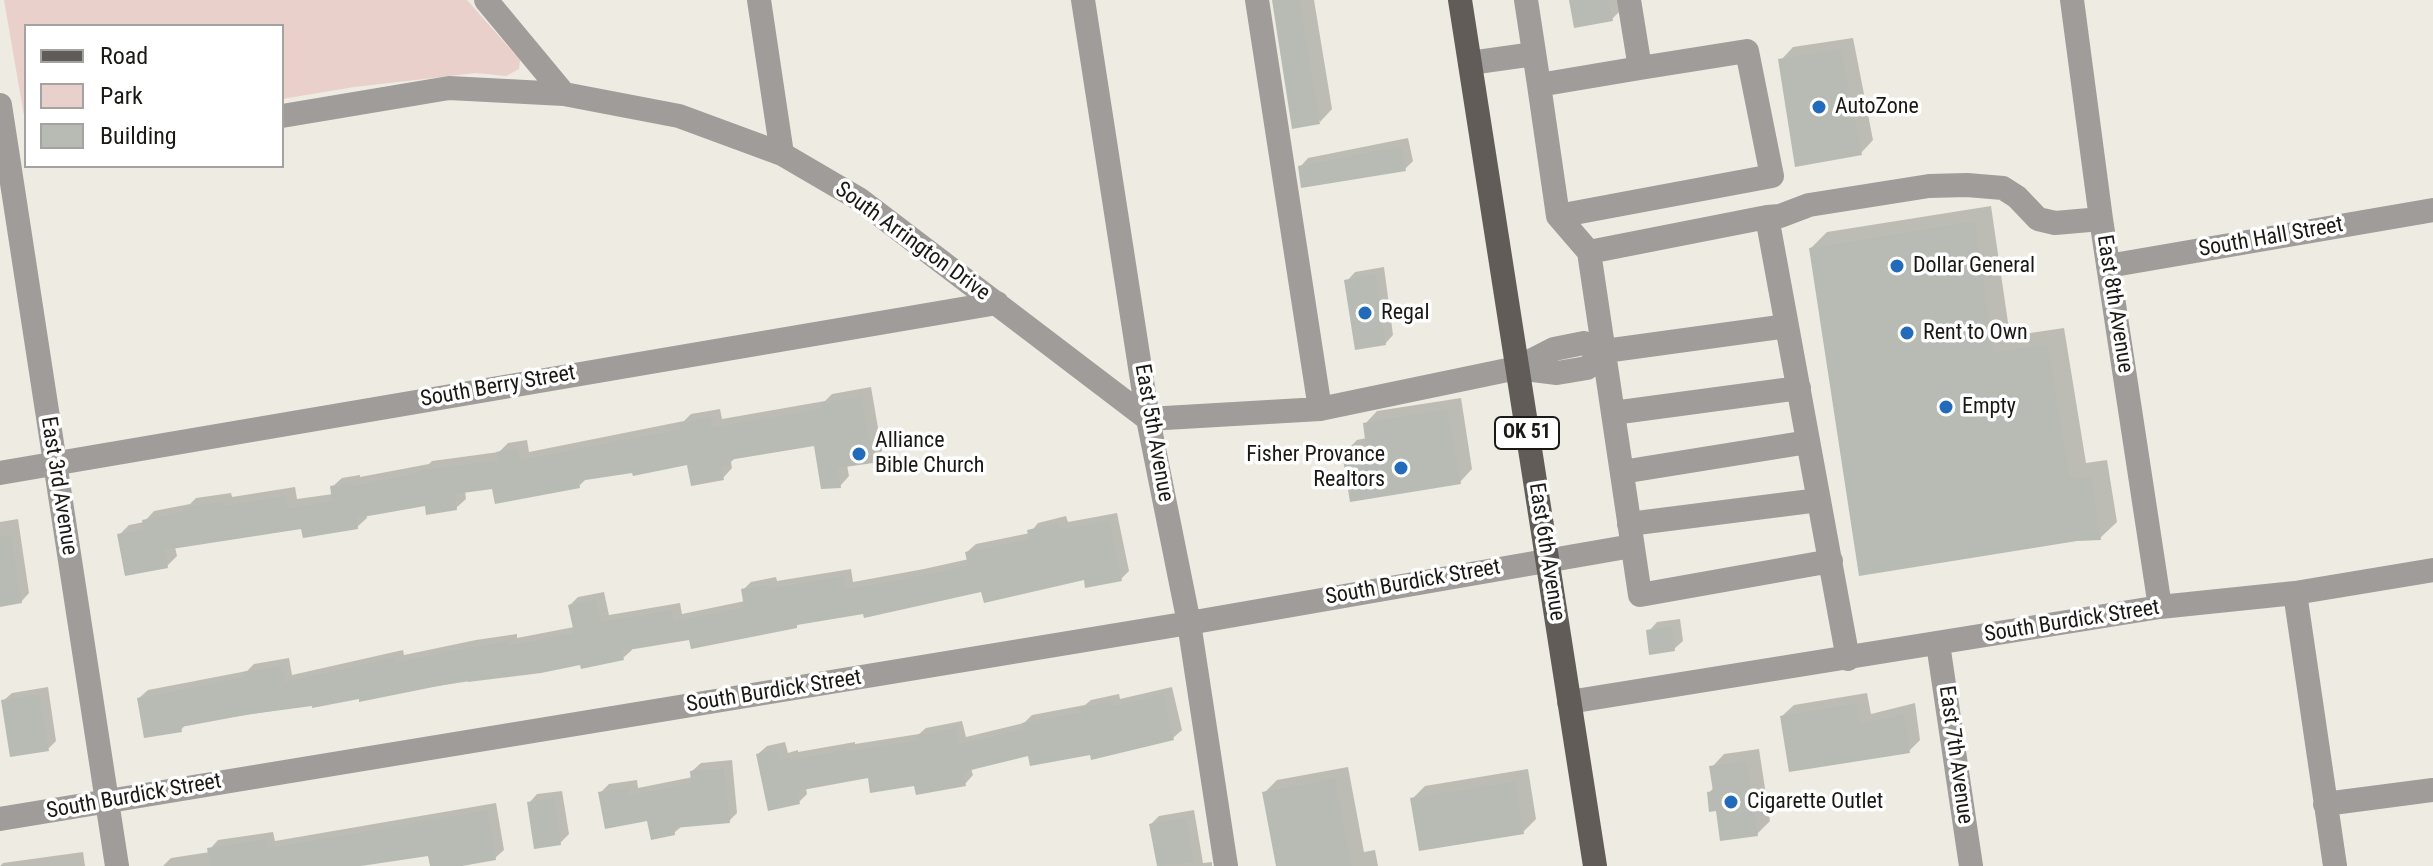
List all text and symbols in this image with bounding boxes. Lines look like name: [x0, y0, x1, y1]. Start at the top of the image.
legend: [24, 24, 284, 168]
text: Road: [100, 42, 148, 70]
text: Park: [100, 82, 143, 110]
place label: AutoZone: [1835, 94, 1919, 120]
marker: AutoZone: [1810, 98, 1828, 116]
text: Building: [100, 122, 177, 150]
street label: South Arrington Drive: [829, 177, 995, 307]
street label: South Hall Street: [2197, 212, 2345, 264]
street label: East 8th Avenue: [2090, 233, 2138, 375]
place label: Dollar General: [1913, 253, 2035, 279]
marker: Dollar General: [1888, 257, 1906, 275]
place label: Regal: [1381, 300, 1429, 326]
marker: Regal: [1356, 304, 1374, 322]
place label: Rent to Own: [1923, 320, 2028, 346]
marker: Rent to Own: [1898, 324, 1916, 342]
street label: South Berry Street: [418, 360, 578, 414]
street label: East 5th Avenue: [1128, 362, 1178, 504]
place label: Empty: [1962, 394, 2016, 420]
marker: Empty: [1937, 398, 1955, 416]
street label: East 3rd Avenue: [34, 415, 82, 557]
road number: OK 51: [1495, 417, 1559, 449]
place label: Alliance Bible Church: [875, 428, 984, 480]
place label: Fisher Provance Realtors: [1246, 442, 1385, 494]
marker: Alliance Bible Church: [850, 445, 868, 463]
marker: Fisher Provance Realtors: [1392, 459, 1410, 477]
street label: East 6th Avenue: [1522, 481, 1570, 623]
street label: South Burdick Street: [1324, 555, 1502, 611]
street label: South Burdick Street: [1982, 595, 2162, 649]
street label: South Burdick Street: [684, 665, 864, 719]
street label: East 7th Avenue: [1932, 684, 1978, 826]
street label: South Burdick Street: [45, 769, 223, 825]
place label: Cigarette Outlet: [1747, 789, 1883, 815]
marker: Cigarette Outlet: [1722, 793, 1740, 811]

